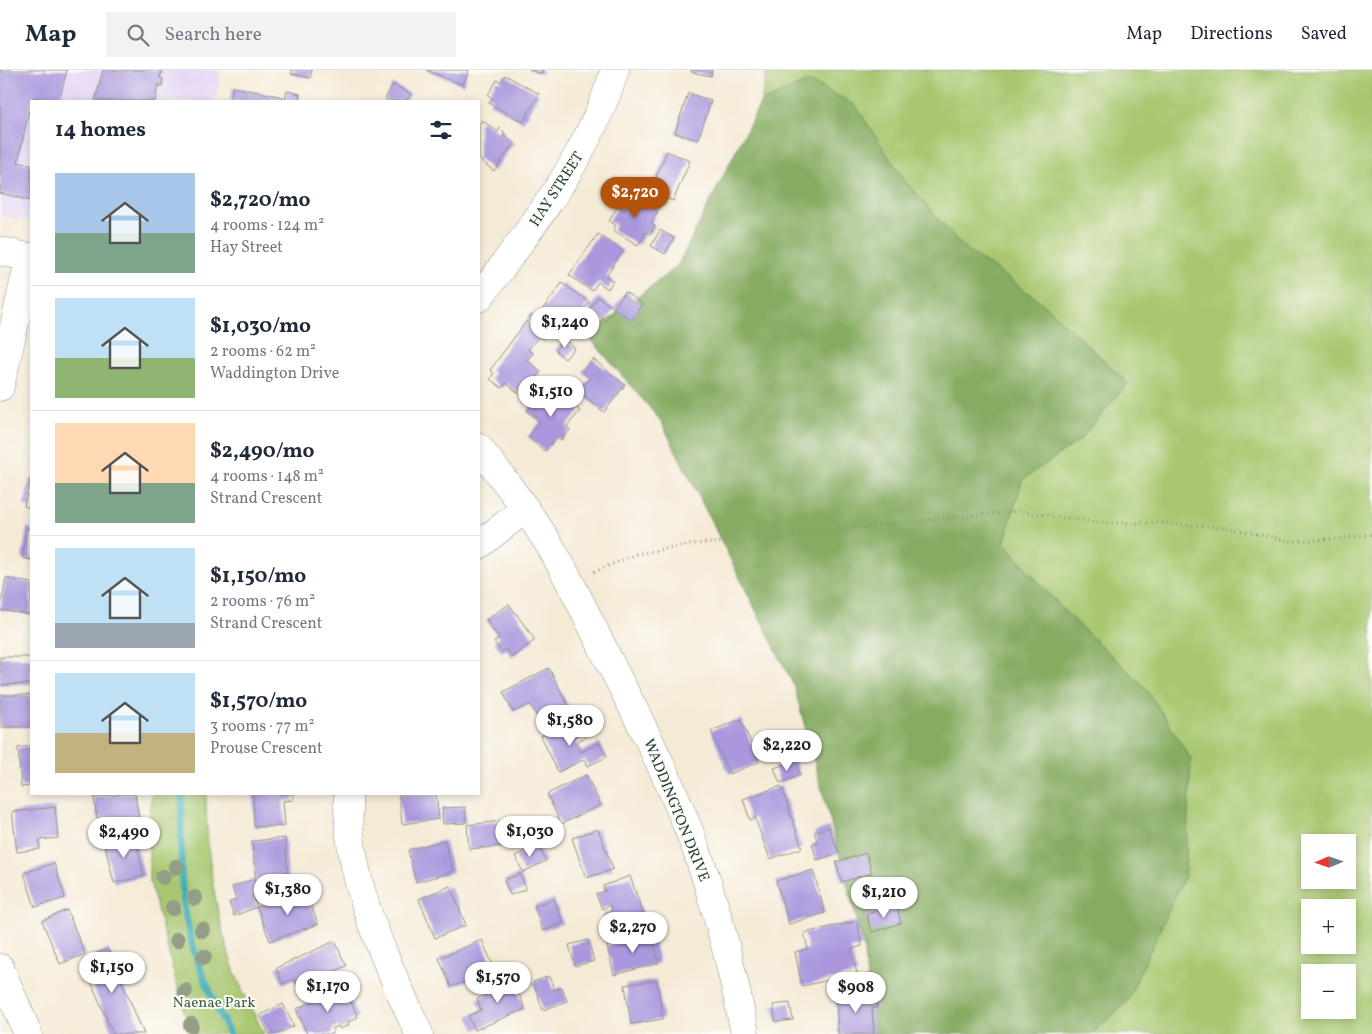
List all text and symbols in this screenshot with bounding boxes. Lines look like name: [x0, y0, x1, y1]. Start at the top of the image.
search box: [106, 12, 456, 57]
text: Map: [25, 18, 76, 52]
icon: search: [124, 21, 152, 49]
text: Search here: [164, 22, 262, 48]
text: Map: [1126, 22, 1162, 47]
text: Directions: [1190, 22, 1273, 47]
text: Saved: [1301, 22, 1347, 47]
text: 14 homes: [55, 116, 146, 145]
icon: filters: [427, 116, 455, 144]
street label: HAY STREET: [525, 148, 589, 231]
pin: $2,720: [594, 176, 676, 219]
text: $2,720: [612, 182, 658, 204]
text: $2,720/mo: [210, 186, 310, 215]
icon: home: [95, 193, 155, 253]
text: 4 rooms · 124 m²: [210, 215, 324, 237]
text: Hay Street: [210, 237, 283, 259]
pin: $1,240: [524, 306, 606, 349]
text: $1,030/mo: [210, 312, 311, 341]
text: $1,240: [541, 312, 589, 334]
icon: home: [95, 318, 155, 378]
text: 2 rooms · 62 m²: [210, 341, 316, 363]
text: Waddington Drive: [210, 363, 339, 385]
pin: $1,510: [510, 376, 592, 418]
text: $1,510: [529, 381, 573, 403]
text: $2,490/mo: [210, 437, 314, 466]
icon: home: [95, 443, 155, 503]
text: 4 rooms · 148 m²: [210, 466, 324, 488]
text: Strand Crescent: [210, 488, 322, 510]
text: $1,150/mo: [210, 562, 306, 591]
icon: home: [95, 568, 155, 628]
text: 2 rooms · 76 m²: [210, 591, 315, 613]
text: Strand Crescent: [210, 613, 322, 635]
text: $1,570/mo: [210, 687, 307, 716]
icon: home: [95, 693, 155, 753]
pin: $1,580: [529, 704, 611, 747]
text: $1,580: [547, 710, 593, 732]
text: 3 rooms · 77 m²: [210, 716, 314, 738]
pin: $2,220: [746, 730, 828, 772]
text: $2,220: [763, 735, 811, 757]
street label: WADDINGTON DRIVE: [637, 736, 714, 885]
text: Prouse Crescent: [210, 738, 323, 760]
pin: $2,490: [83, 816, 165, 859]
pin: $1,030: [489, 816, 571, 858]
text: $1,030: [506, 821, 554, 843]
text: $2,490: [99, 822, 149, 844]
north arrow: [1301, 834, 1356, 889]
map controls: [1301, 834, 1356, 1019]
pin: $1,380: [247, 874, 329, 916]
pin: $1,210: [843, 876, 925, 919]
text: $1,380: [265, 879, 311, 901]
text: $1,210: [862, 882, 906, 904]
button: +: [1301, 899, 1356, 954]
pin: $2,270: [592, 912, 674, 954]
text: $2,270: [610, 917, 656, 939]
pin: $1,150: [71, 952, 153, 994]
text: $1,150: [90, 957, 134, 979]
pin: $1,570: [457, 962, 539, 1004]
button: −: [1301, 964, 1356, 1019]
text: $1,570: [476, 967, 520, 989]
pin: $1,170: [287, 970, 369, 1013]
pin: $908: [826, 972, 886, 1014]
text: $1,170: [306, 976, 350, 998]
text: $908: [838, 977, 874, 999]
park label: Naenae Park: [173, 993, 255, 1014]

